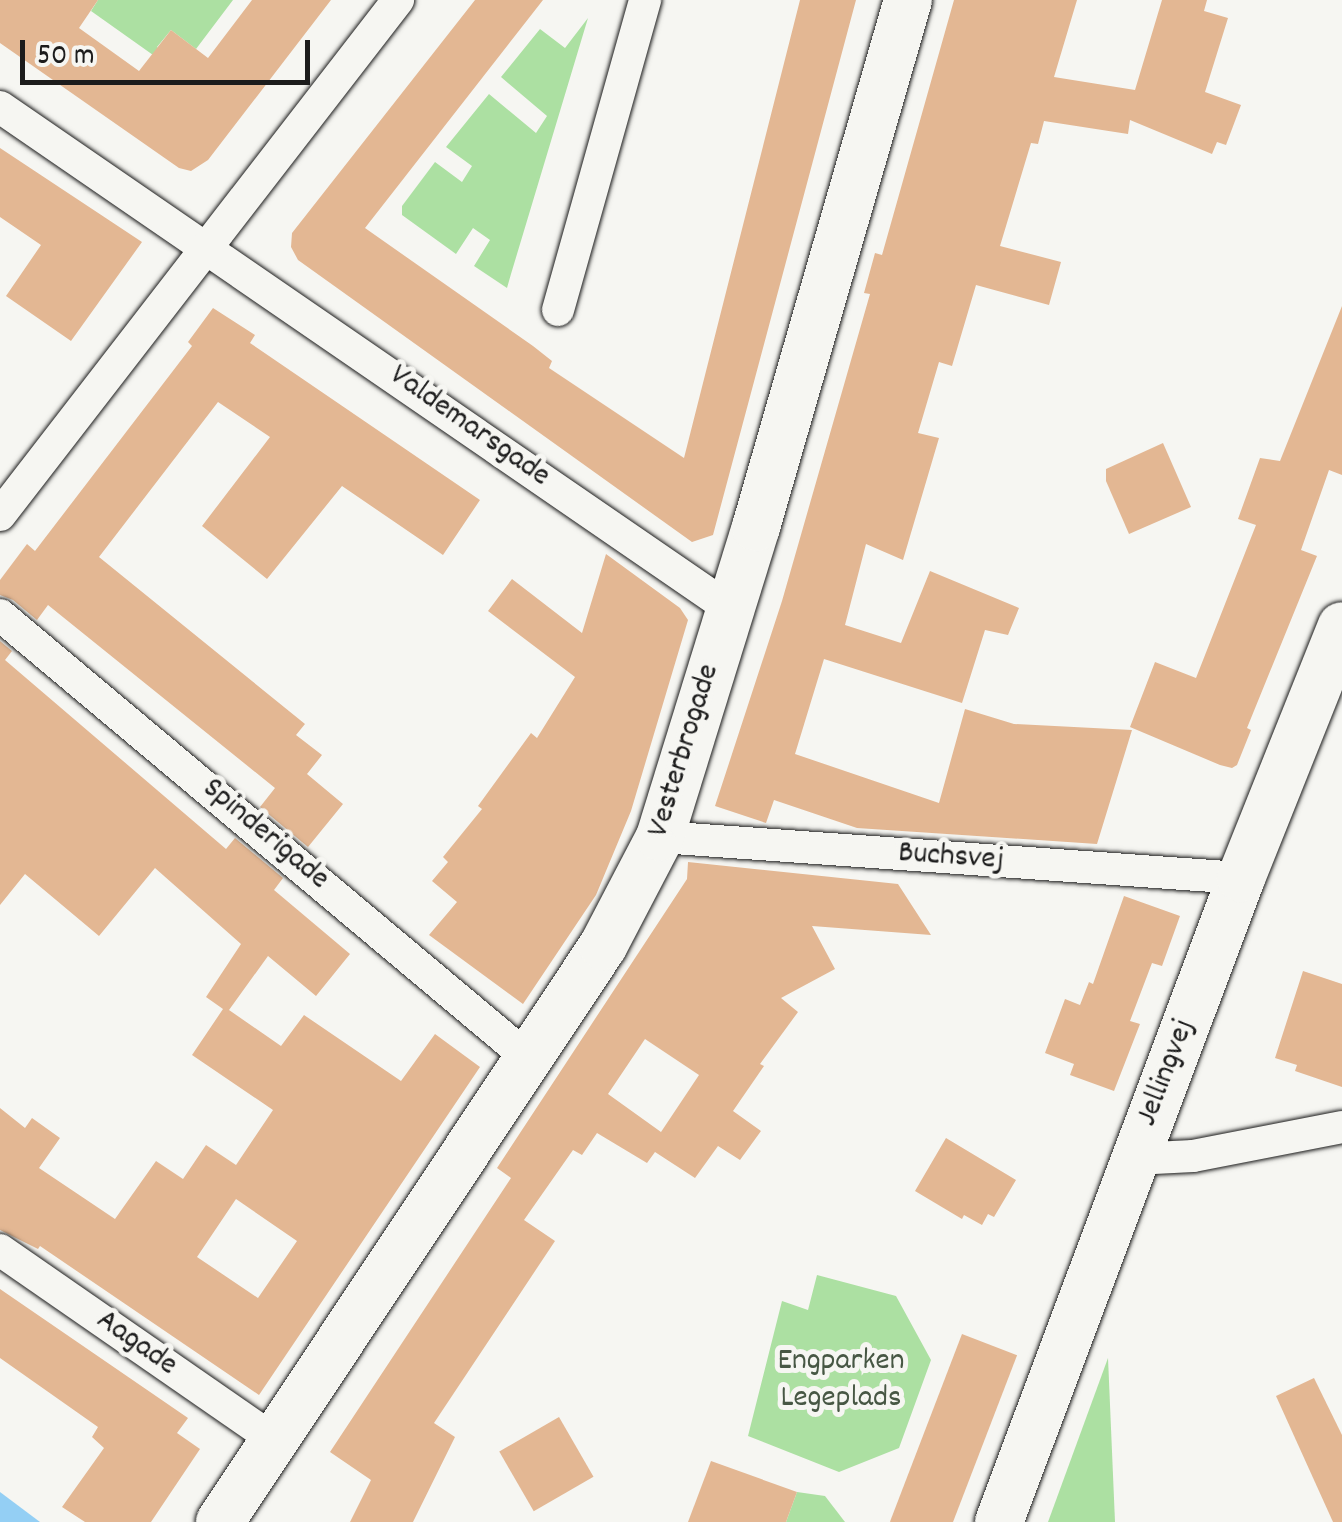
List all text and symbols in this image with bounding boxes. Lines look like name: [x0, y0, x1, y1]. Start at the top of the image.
scale bar: [25, 20, 315, 82]
text: 50 m: [37, 36, 95, 79]
street label: Valdemarsgade: [381, 357, 557, 497]
street label: Vesterbrogade: [641, 660, 729, 842]
street label: Spinderigade: [194, 771, 336, 899]
street label: Buchsvej: [897, 835, 1005, 881]
street label: Jellingvej: [1129, 1014, 1205, 1132]
street label: Aagade: [88, 1302, 184, 1386]
park label: Engparken Legeplads: [778, 1344, 904, 1419]

